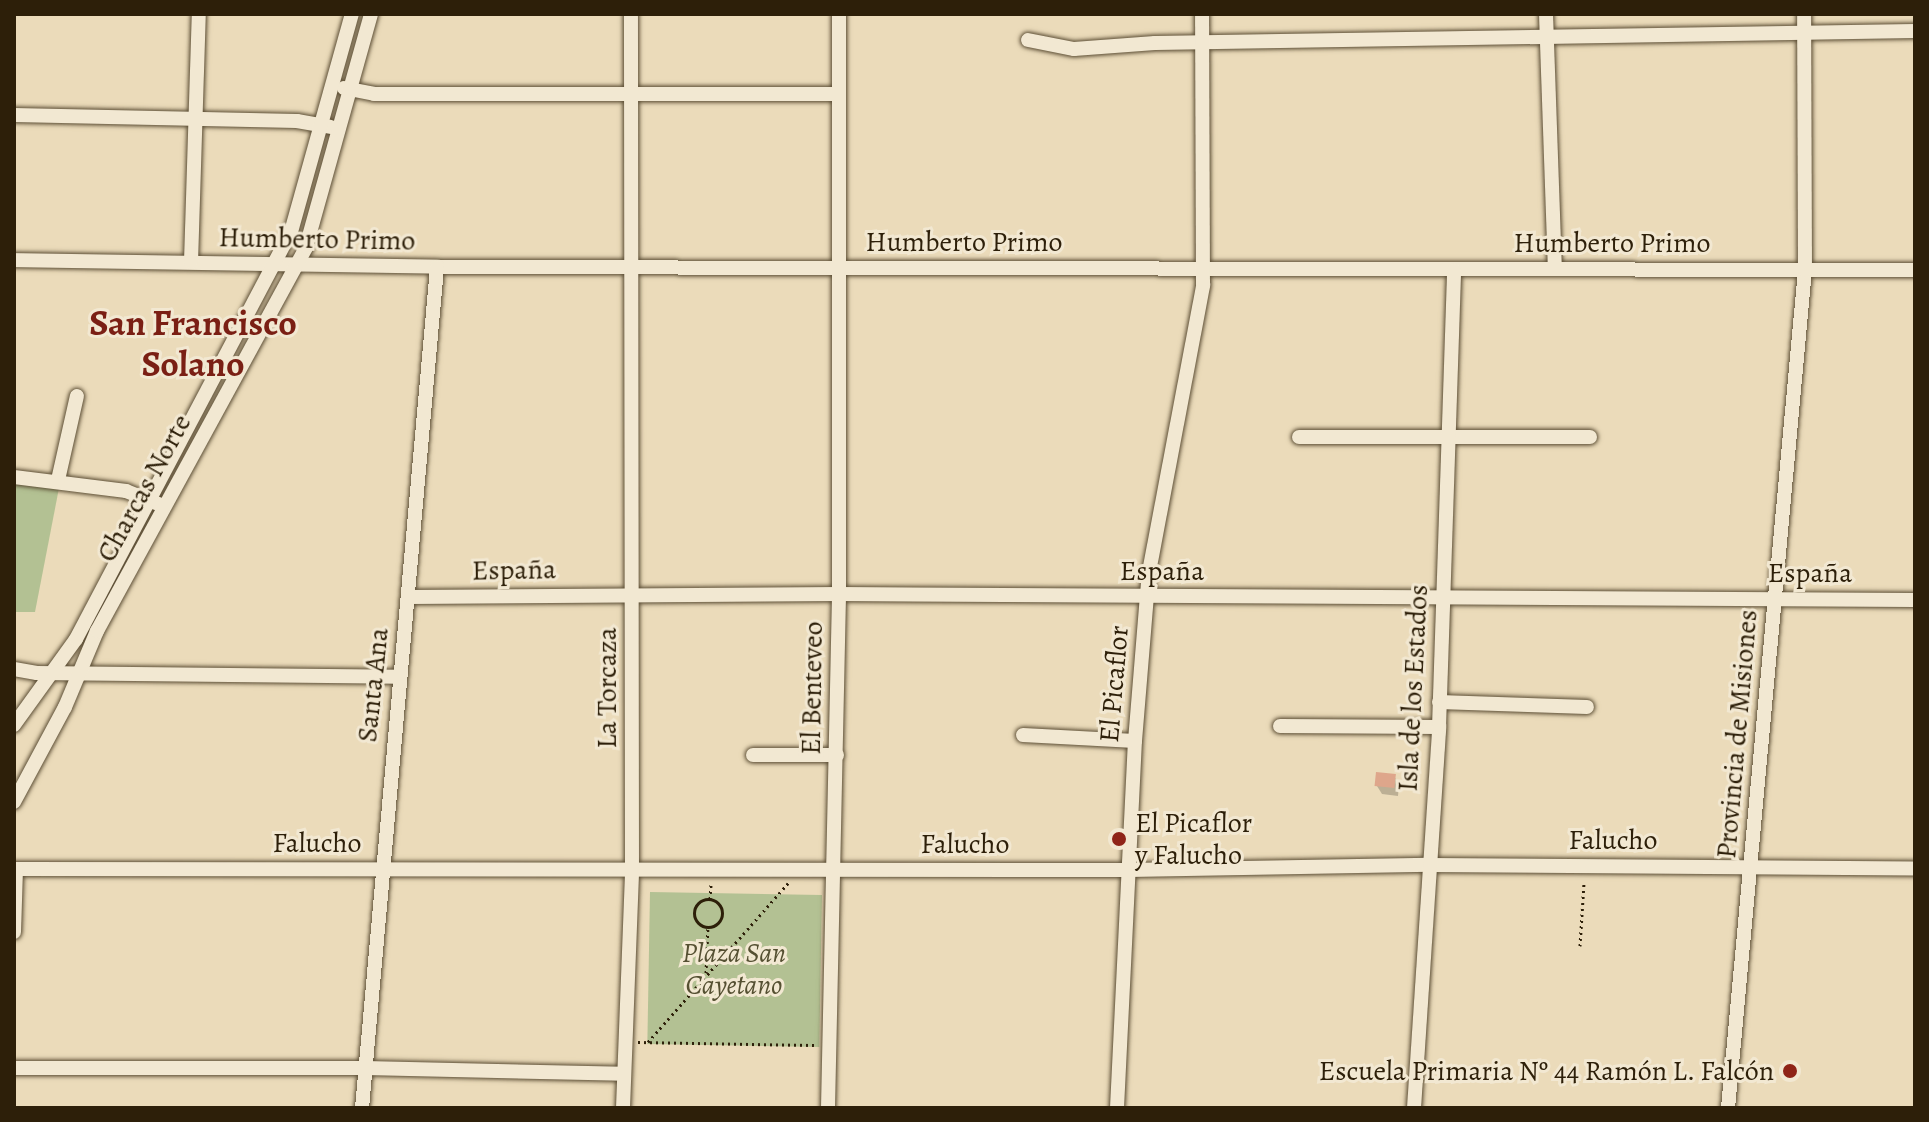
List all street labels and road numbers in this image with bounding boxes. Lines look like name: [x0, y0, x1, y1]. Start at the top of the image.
street label: Humberto Primo: [218, 220, 416, 258]
street label: Humberto Primo: [866, 225, 1062, 259]
street label: Humberto Primo: [1514, 226, 1710, 260]
street label: Charcas Norte: [90, 408, 198, 568]
street label: España: [472, 552, 556, 588]
street label: España: [1120, 554, 1204, 588]
street label: España: [1768, 556, 1852, 590]
street label: Isla de los Estados: [1391, 584, 1435, 792]
street label: Provincia de Misiones: [1709, 608, 1765, 860]
street label: El Benteveo: [794, 621, 830, 755]
street label: El Picaflor: [1092, 624, 1136, 744]
street label: Santa Ana: [350, 626, 396, 744]
street label: La Torcaza: [590, 627, 624, 749]
street label: Falucho: [1569, 823, 1657, 857]
street label: Falucho: [273, 826, 361, 860]
street label: Falucho: [921, 827, 1009, 861]

